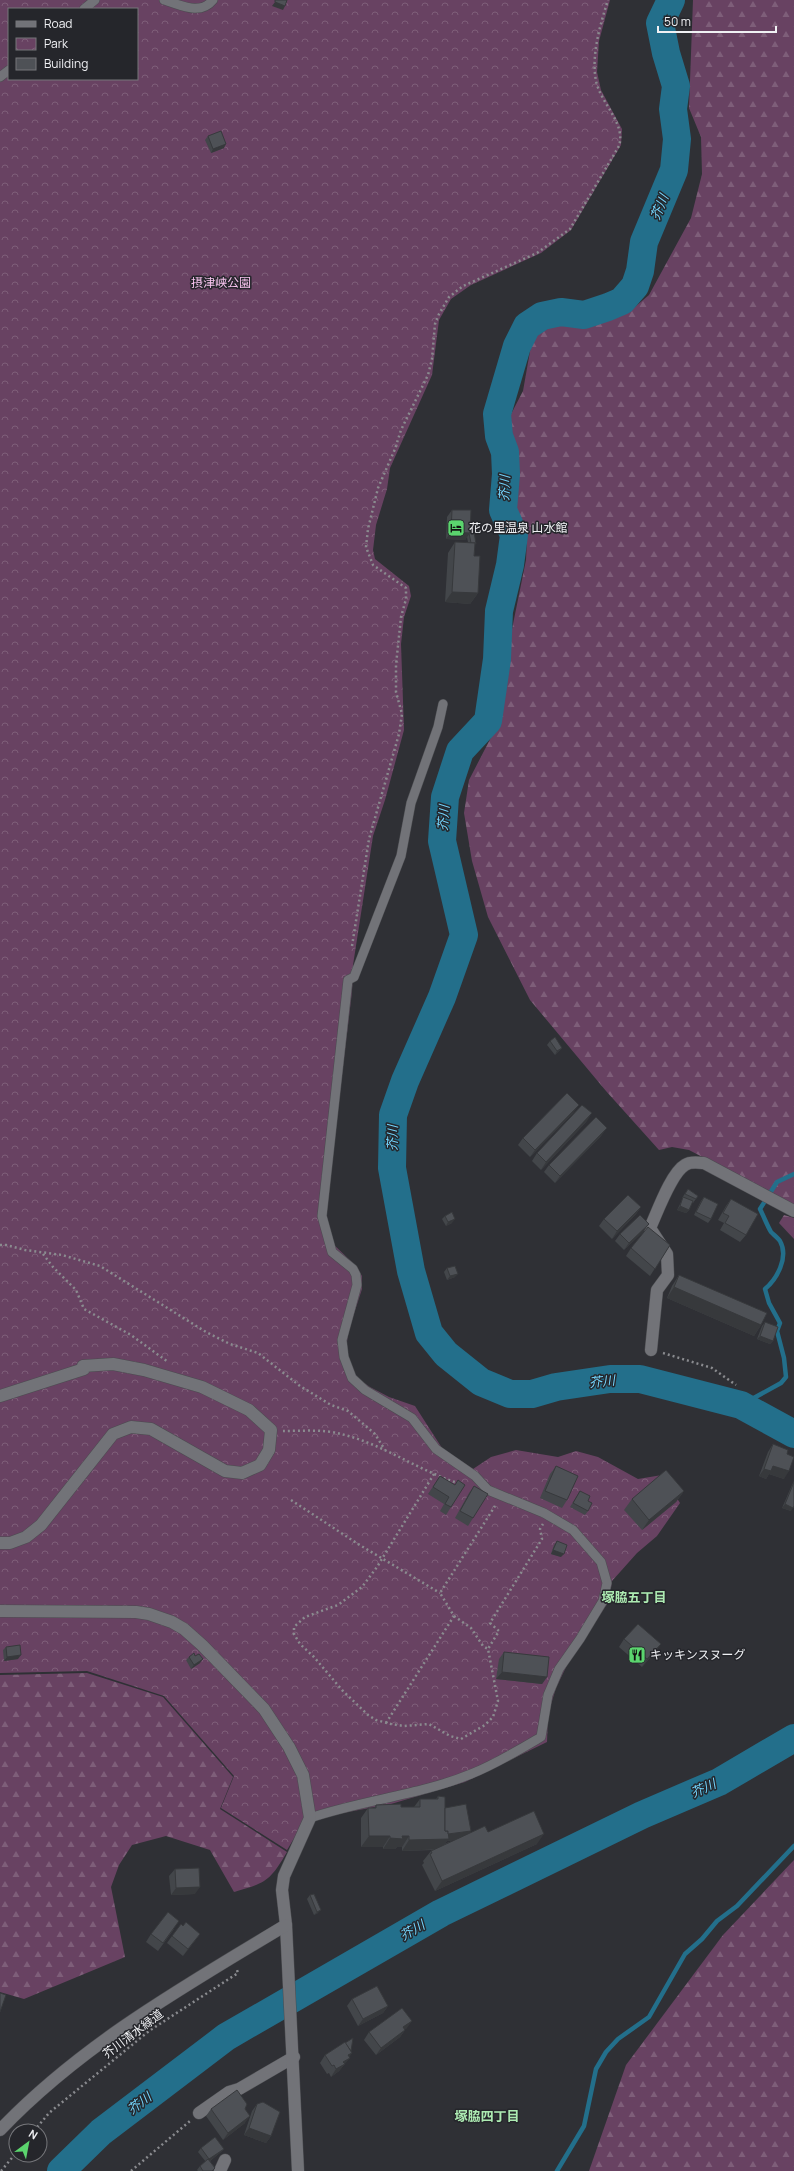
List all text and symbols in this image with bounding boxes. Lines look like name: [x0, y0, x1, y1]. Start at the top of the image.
legend: [8, 8, 138, 80]
scale bar: [658, 8, 776, 34]
text: 50 m: [664, 13, 691, 30]
text: Road: [44, 15, 72, 32]
text: Park: [44, 35, 69, 52]
text: Building: [44, 55, 88, 72]
water label: 芥川: [646, 190, 673, 222]
park label: 摂津峡公園: [191, 274, 251, 291]
water label: 芥川: [495, 473, 514, 501]
hotel icon: 花の里温泉 山水館: [446, 518, 466, 538]
place label: 花の里温泉 山水館: [469, 519, 567, 536]
water label: 芥川: [433, 802, 453, 832]
water label: 芥川: [383, 1123, 401, 1151]
water label: 芥川: [588, 1370, 618, 1391]
district label: 塚脇五丁目: [601, 1588, 667, 1606]
restaurant icon: キッキンスヌーグ: [627, 1645, 647, 1665]
place label: キッキンスヌーグ: [650, 1646, 745, 1663]
water label: 芥川: [687, 1774, 720, 1802]
water label: 芥川: [396, 1915, 429, 1944]
street label: 芥川清水緑道: [99, 2005, 167, 2062]
water label: 芥川: [123, 2087, 156, 2118]
district label: 塚脇四丁目: [454, 2107, 520, 2125]
north arrow: [8, 2123, 48, 2163]
text: N: [26, 2126, 41, 2143]

